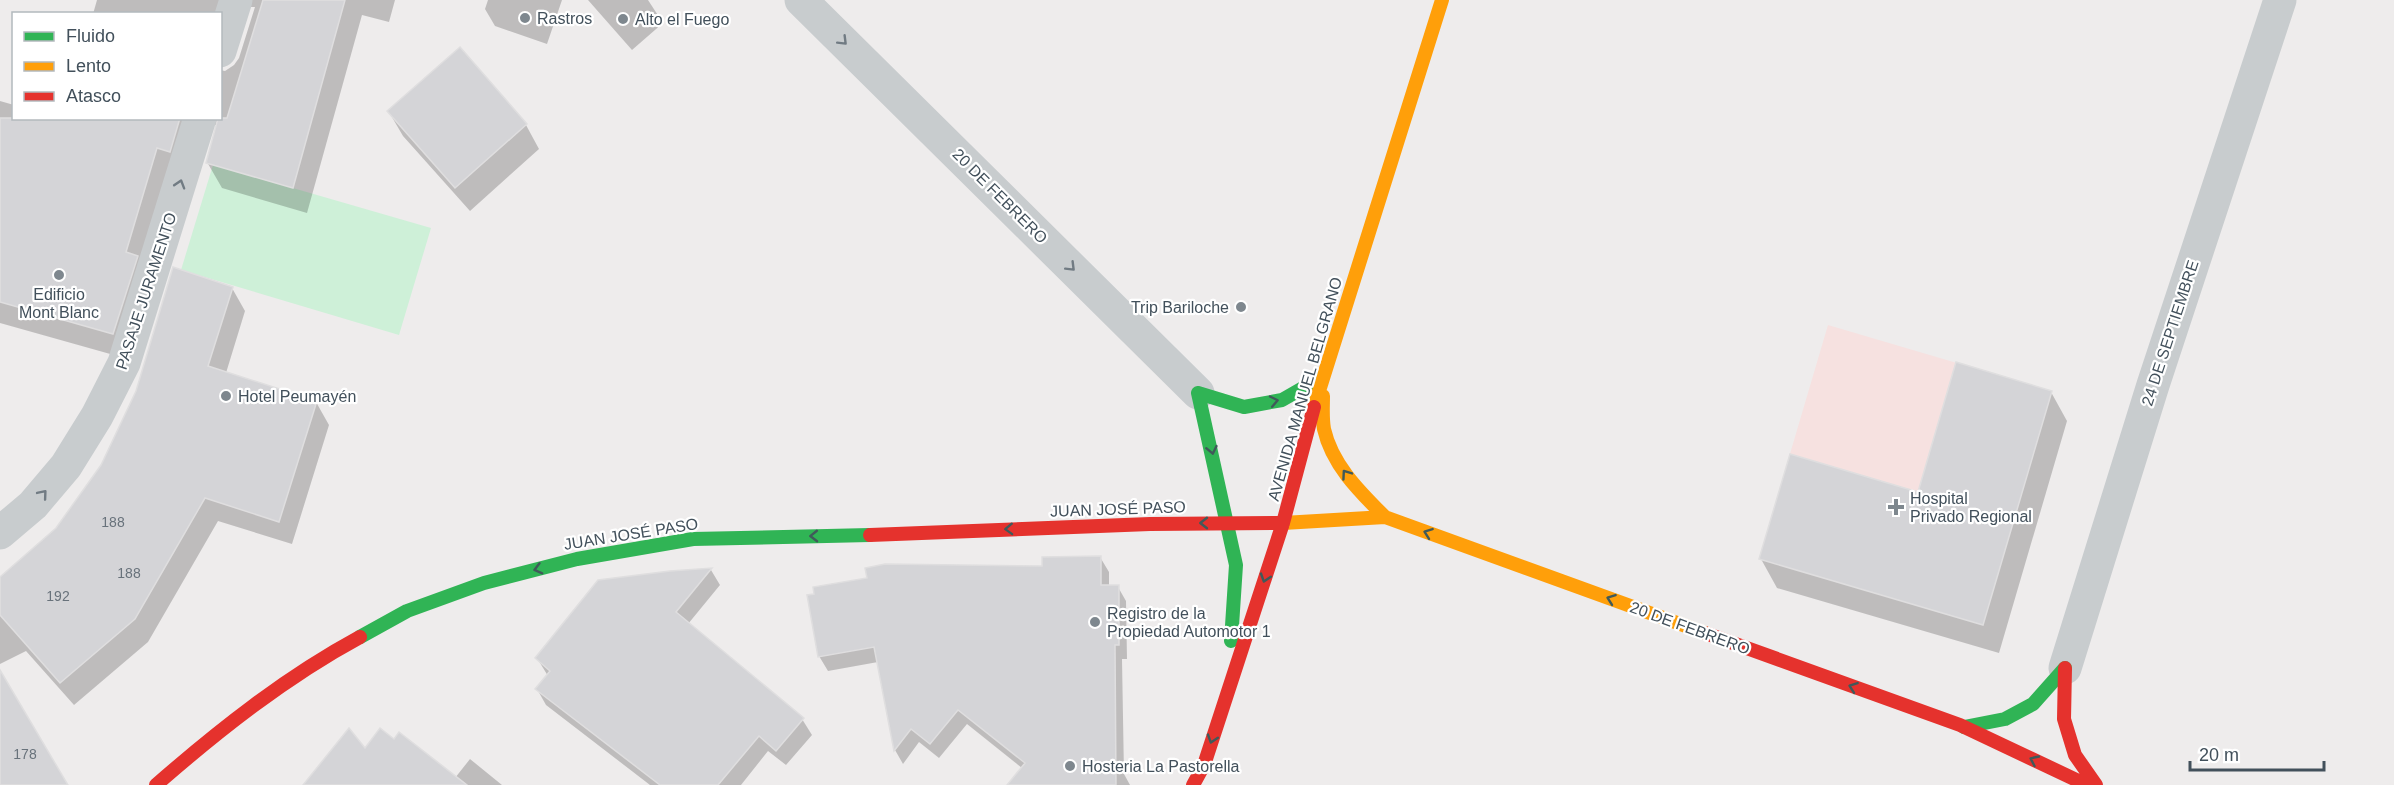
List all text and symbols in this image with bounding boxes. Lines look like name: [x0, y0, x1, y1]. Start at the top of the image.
place label: Rastros: [537, 10, 592, 27]
marker: Rastros: [518, 11, 532, 25]
place label: Alto el Fuego: [635, 11, 729, 28]
legend: [12, 12, 222, 120]
marker: Alto el Fuego: [616, 12, 630, 26]
text: Fluido: [66, 26, 115, 46]
one-way arrow: [835, 34, 846, 45]
text: Lento: [66, 56, 111, 76]
text: Atasco: [66, 86, 121, 106]
street label: 20 DE FEBRERO: [949, 145, 1051, 247]
one-way arrow: [173, 179, 185, 190]
street label: PASAJE JURAMENTO: [113, 210, 179, 372]
street label: 24 DE SEPTIEMBRE: [2138, 258, 2202, 408]
one-way arrow: [1064, 260, 1074, 271]
marker: Edificio Mont Blanc: [52, 268, 66, 282]
street label: AVENIDA MANUEL BELGRANO: [1265, 275, 1345, 503]
place label: Edificio Mont Blanc: [19, 286, 99, 321]
place label: Trip Bariloche: [1131, 299, 1229, 316]
marker: Trip Bariloche: [1234, 300, 1248, 314]
place label: Hotel Peumayén: [238, 388, 356, 405]
marker: Hotel Peumayén: [219, 389, 233, 403]
one-way arrow: [1269, 395, 1279, 408]
one-way arrow: [1204, 444, 1217, 454]
one-way arrow: [1342, 469, 1353, 480]
one-way arrow: [36, 490, 47, 501]
place label: Hospital Privado Regional: [1910, 490, 2032, 525]
street label: JUAN JOSÉ PASO: [1050, 497, 1186, 520]
marker: Hospital Privado Regional: [1887, 498, 1905, 516]
house number: 188: [101, 514, 125, 530]
street label: JUAN JOSÉ PASO: [562, 514, 699, 553]
one-way arrow: [1199, 517, 1208, 529]
one-way arrow: [1004, 523, 1013, 535]
one-way arrow: [1423, 527, 1433, 540]
one-way arrow: [809, 530, 818, 542]
one-way arrow: [533, 562, 544, 574]
house number: 188: [117, 565, 141, 581]
one-way arrow: [1259, 572, 1272, 583]
house number: 192: [46, 588, 70, 604]
one-way arrow: [1606, 594, 1617, 606]
street label: 20 DE FEBRERO: [1628, 598, 1752, 658]
place label: Registro de la Propiedad Automotor 1: [1107, 605, 1271, 640]
marker: Registro de la Propiedad Automotor 1: [1088, 615, 1102, 629]
one-way arrow: [1849, 682, 1860, 694]
one-way arrow: [1207, 733, 1220, 744]
scale bar: [2190, 734, 2324, 772]
text: 20 m: [2199, 745, 2239, 765]
house number: 178: [13, 746, 37, 762]
one-way arrow: [2030, 756, 2041, 768]
place label: Hosteria La Pastorella: [1082, 758, 1240, 775]
marker: Hosteria La Pastorella: [1063, 759, 1077, 773]

